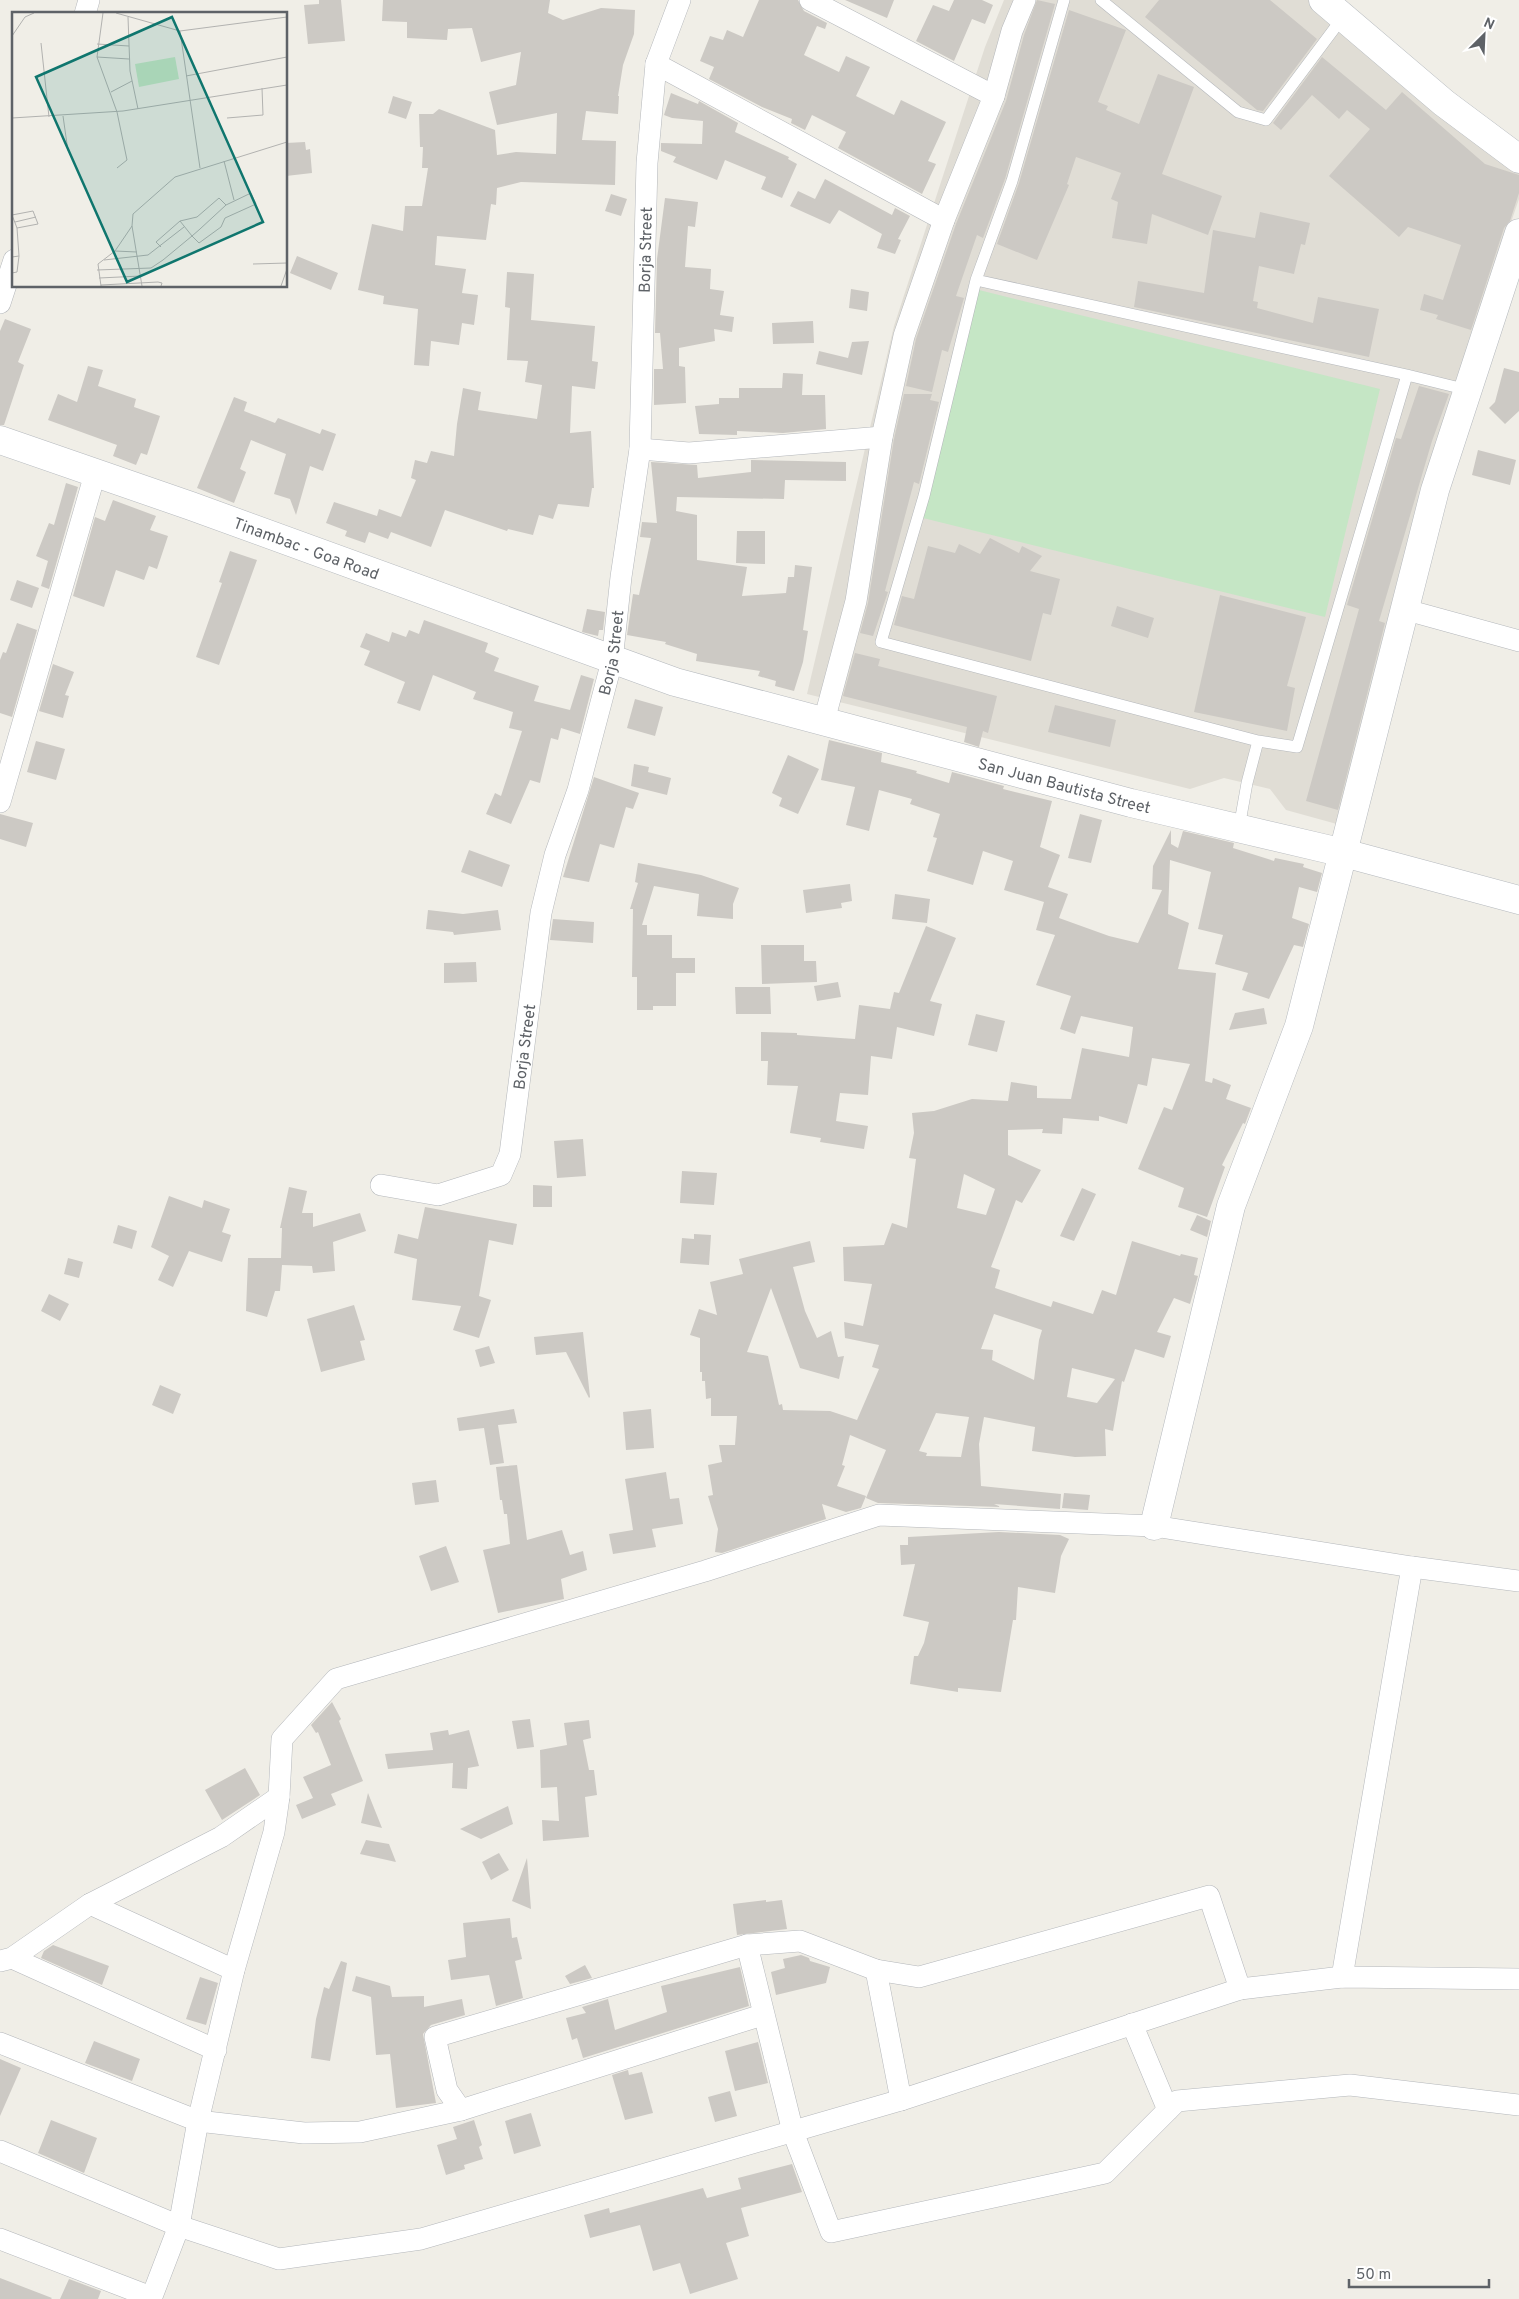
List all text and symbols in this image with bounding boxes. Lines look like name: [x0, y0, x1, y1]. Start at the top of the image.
north arrow: [1459, 10, 1509, 60]
inset map: [12, 12, 288, 288]
text: N: [1481, 15, 1497, 34]
street label: Borja Street: [636, 207, 658, 293]
street label: Tinambac - Goa Road: [230, 514, 382, 586]
street label: Borja Street: [595, 609, 629, 698]
street label: San Juan Bautista Street: [975, 755, 1152, 819]
street label: Borja Street: [510, 1003, 541, 1091]
scale bar: [1349, 2256, 1489, 2288]
text: 50 m: [1356, 2266, 1391, 2285]

